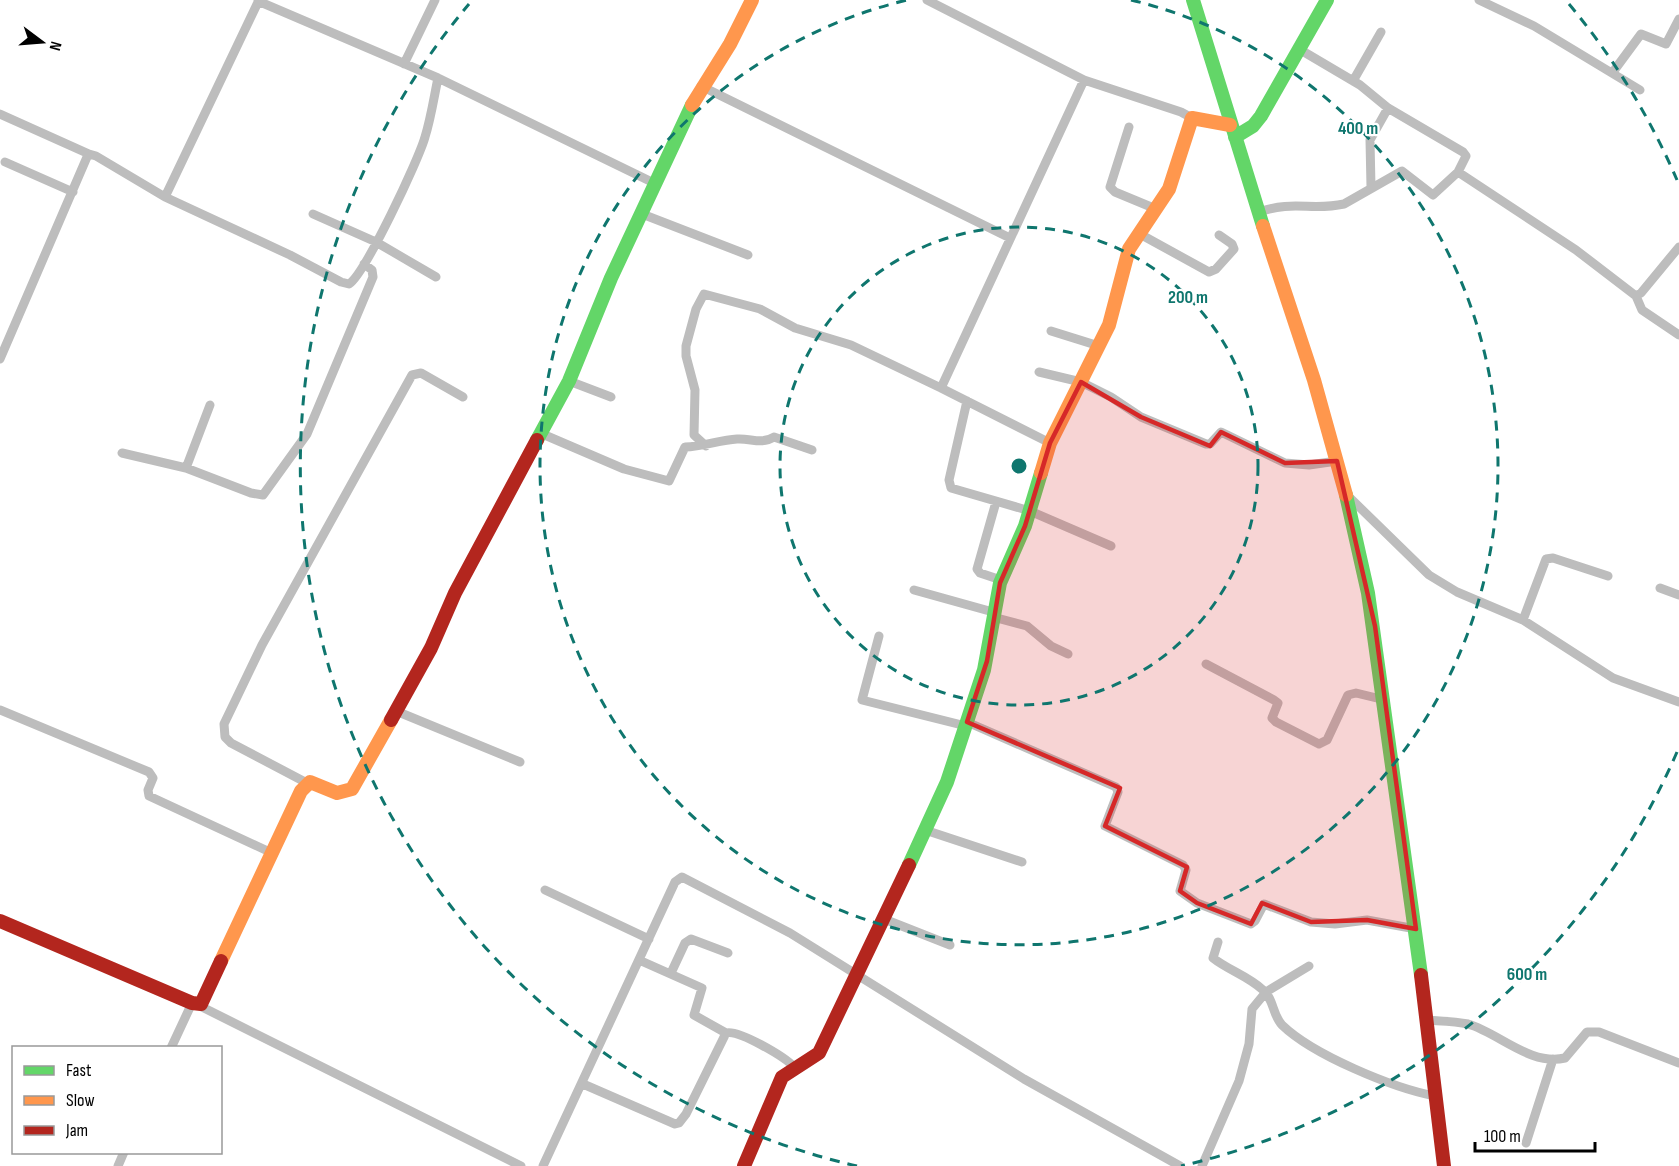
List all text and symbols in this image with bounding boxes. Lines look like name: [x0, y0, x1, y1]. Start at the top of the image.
north arrow: [12, 12, 72, 72]
text: N: [45, 39, 65, 52]
text: 400 m: [1338, 118, 1378, 139]
text: 200 m: [1168, 287, 1208, 308]
centre of rings: [1009, 456, 1029, 476]
text: 600 m: [1507, 964, 1547, 985]
legend: [12, 1046, 222, 1154]
text: Fast: [66, 1060, 92, 1081]
text: Slow: [66, 1090, 95, 1111]
scale bar: [1475, 1115, 1595, 1153]
text: Jam: [65, 1120, 88, 1141]
text: 100 m: [1484, 1126, 1521, 1147]

